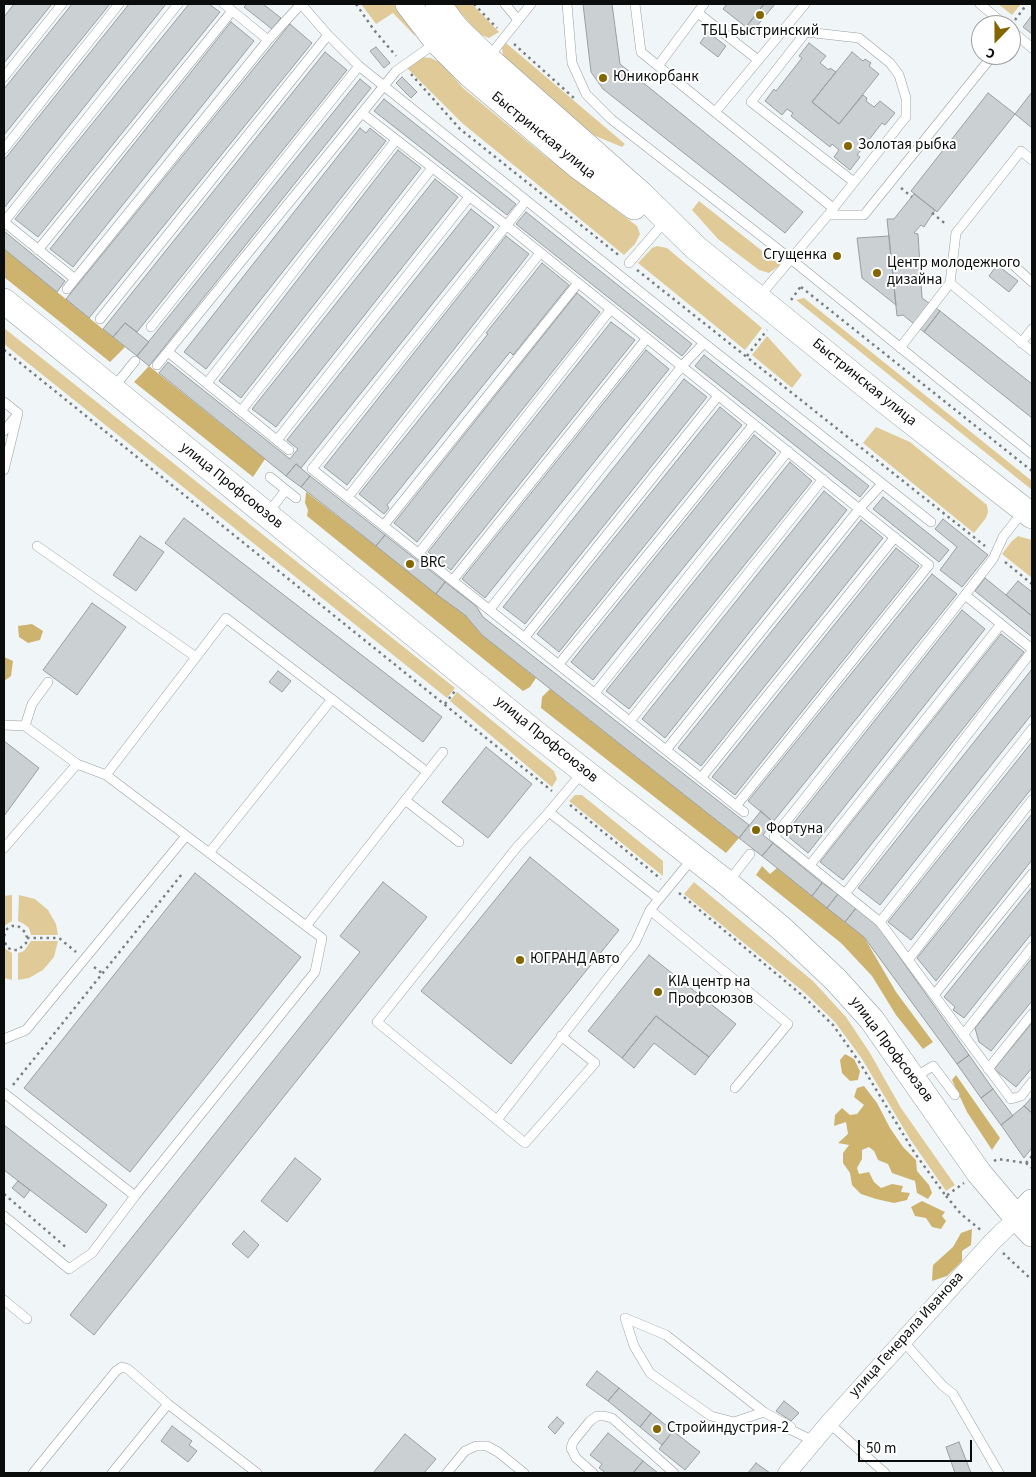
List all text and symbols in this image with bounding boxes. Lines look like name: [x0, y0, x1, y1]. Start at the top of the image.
marker: ТБЦ Быстринский: [754, 9, 766, 21]
north arrow: [971, 15, 1021, 65]
place label: ТБЦ Быстринский: [701, 23, 819, 41]
text: С: [983, 42, 998, 64]
place label: Юникорбанк: [613, 69, 699, 87]
marker: Юникорбанк: [597, 72, 609, 84]
street label: Быстринская улица: [487, 88, 599, 184]
place label: Золотая рыбка: [858, 137, 957, 155]
marker: Золотая рыбка: [842, 140, 854, 152]
place label: Сгущенка: [763, 247, 827, 265]
marker: Сгущенка: [831, 250, 843, 262]
place label: Центр молодежного дизайна: [887, 255, 1020, 290]
marker: Центр молодежного дизайна: [871, 267, 883, 279]
street label: Быстринская улица: [808, 335, 920, 431]
street label: улица Профсоюзов: [176, 439, 286, 533]
place label: BRC: [420, 555, 446, 573]
marker: BRC: [404, 558, 416, 570]
street label: улица Профсоюзов: [491, 693, 601, 787]
place label: Фортуна: [766, 821, 823, 839]
marker: Фортуна: [750, 824, 762, 836]
place label: ЮГРАНД Авто: [530, 951, 620, 969]
marker: ЮГРАНД Авто: [514, 954, 526, 966]
place label: KIA центр на Профсоюзов: [668, 974, 753, 1009]
marker: KIA центр на Профсоюзов: [652, 986, 664, 998]
street label: улица Профсоюзов: [845, 994, 937, 1106]
street label: улица Генерала Иванова: [846, 1269, 968, 1401]
place label: Стройиндустрия-2: [667, 1420, 789, 1438]
marker: Стройиндустрия-2: [651, 1423, 663, 1435]
scale bar: [861, 1430, 975, 1462]
text: 50 m: [866, 1438, 896, 1459]

